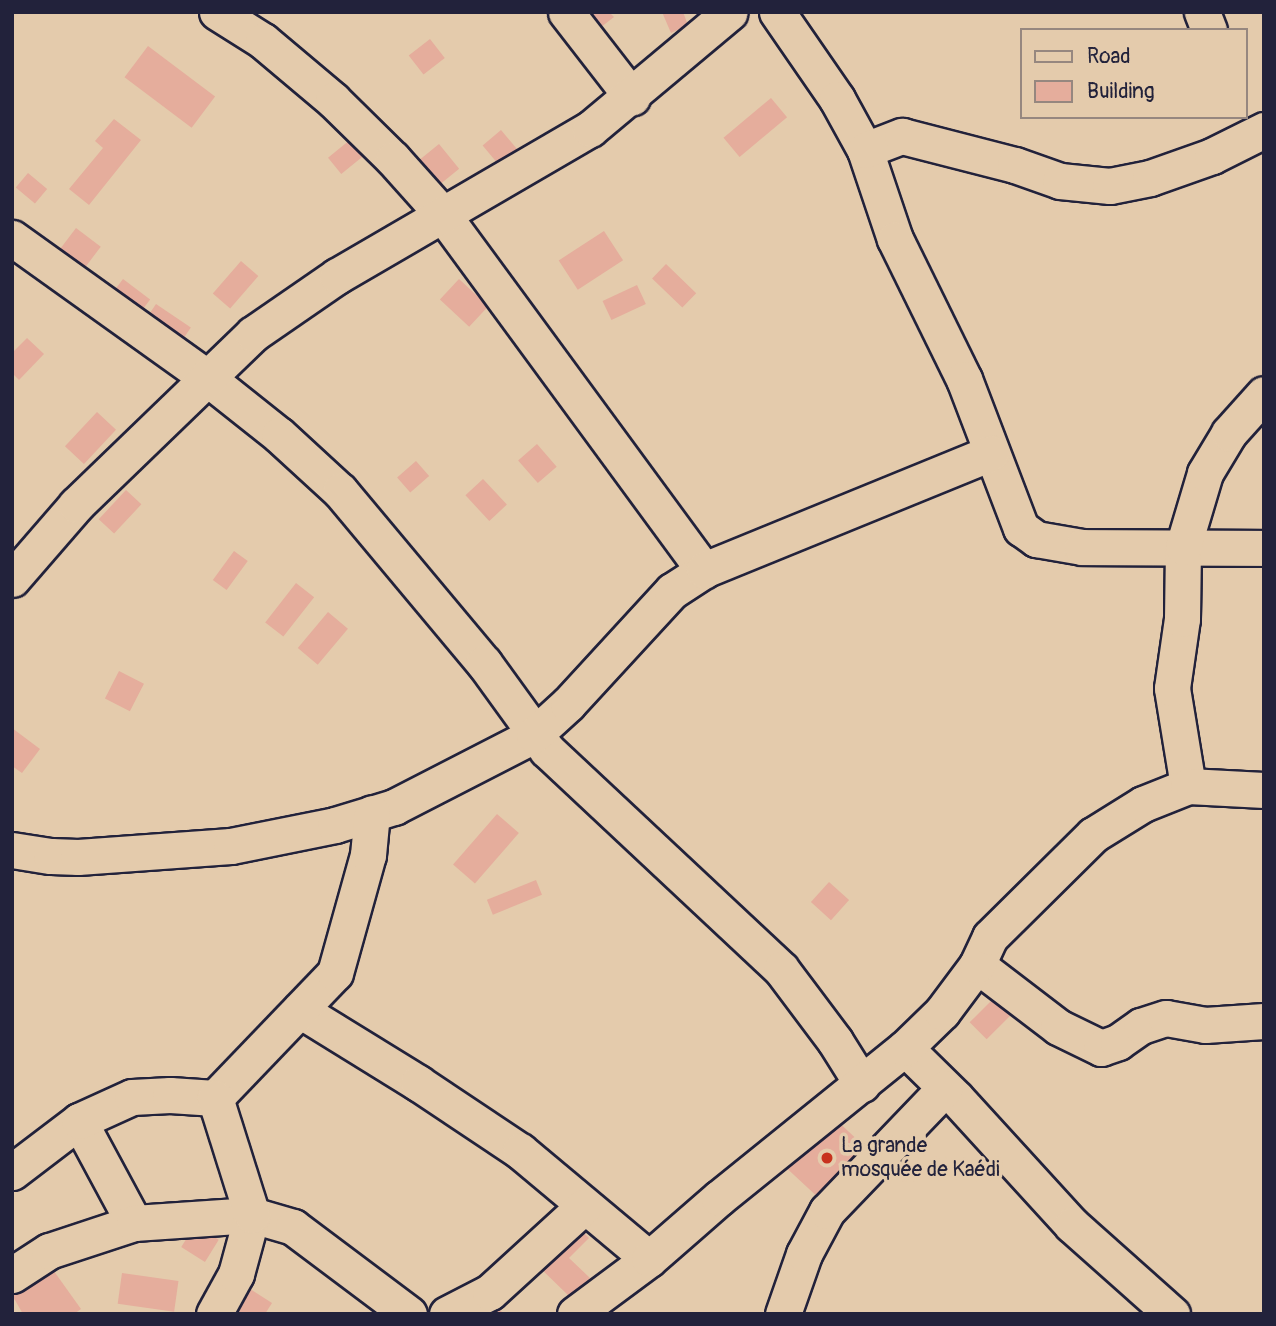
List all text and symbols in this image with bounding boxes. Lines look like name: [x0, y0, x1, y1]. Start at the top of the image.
legend: [1020, 28, 1248, 119]
text: Road: [1087, 43, 1131, 70]
text: Building: [1087, 78, 1154, 105]
place label: La grande mosquée de Kaédi: [841, 1133, 1000, 1183]
marker: La grande mosquée de Kaédi: [819, 1150, 835, 1166]

